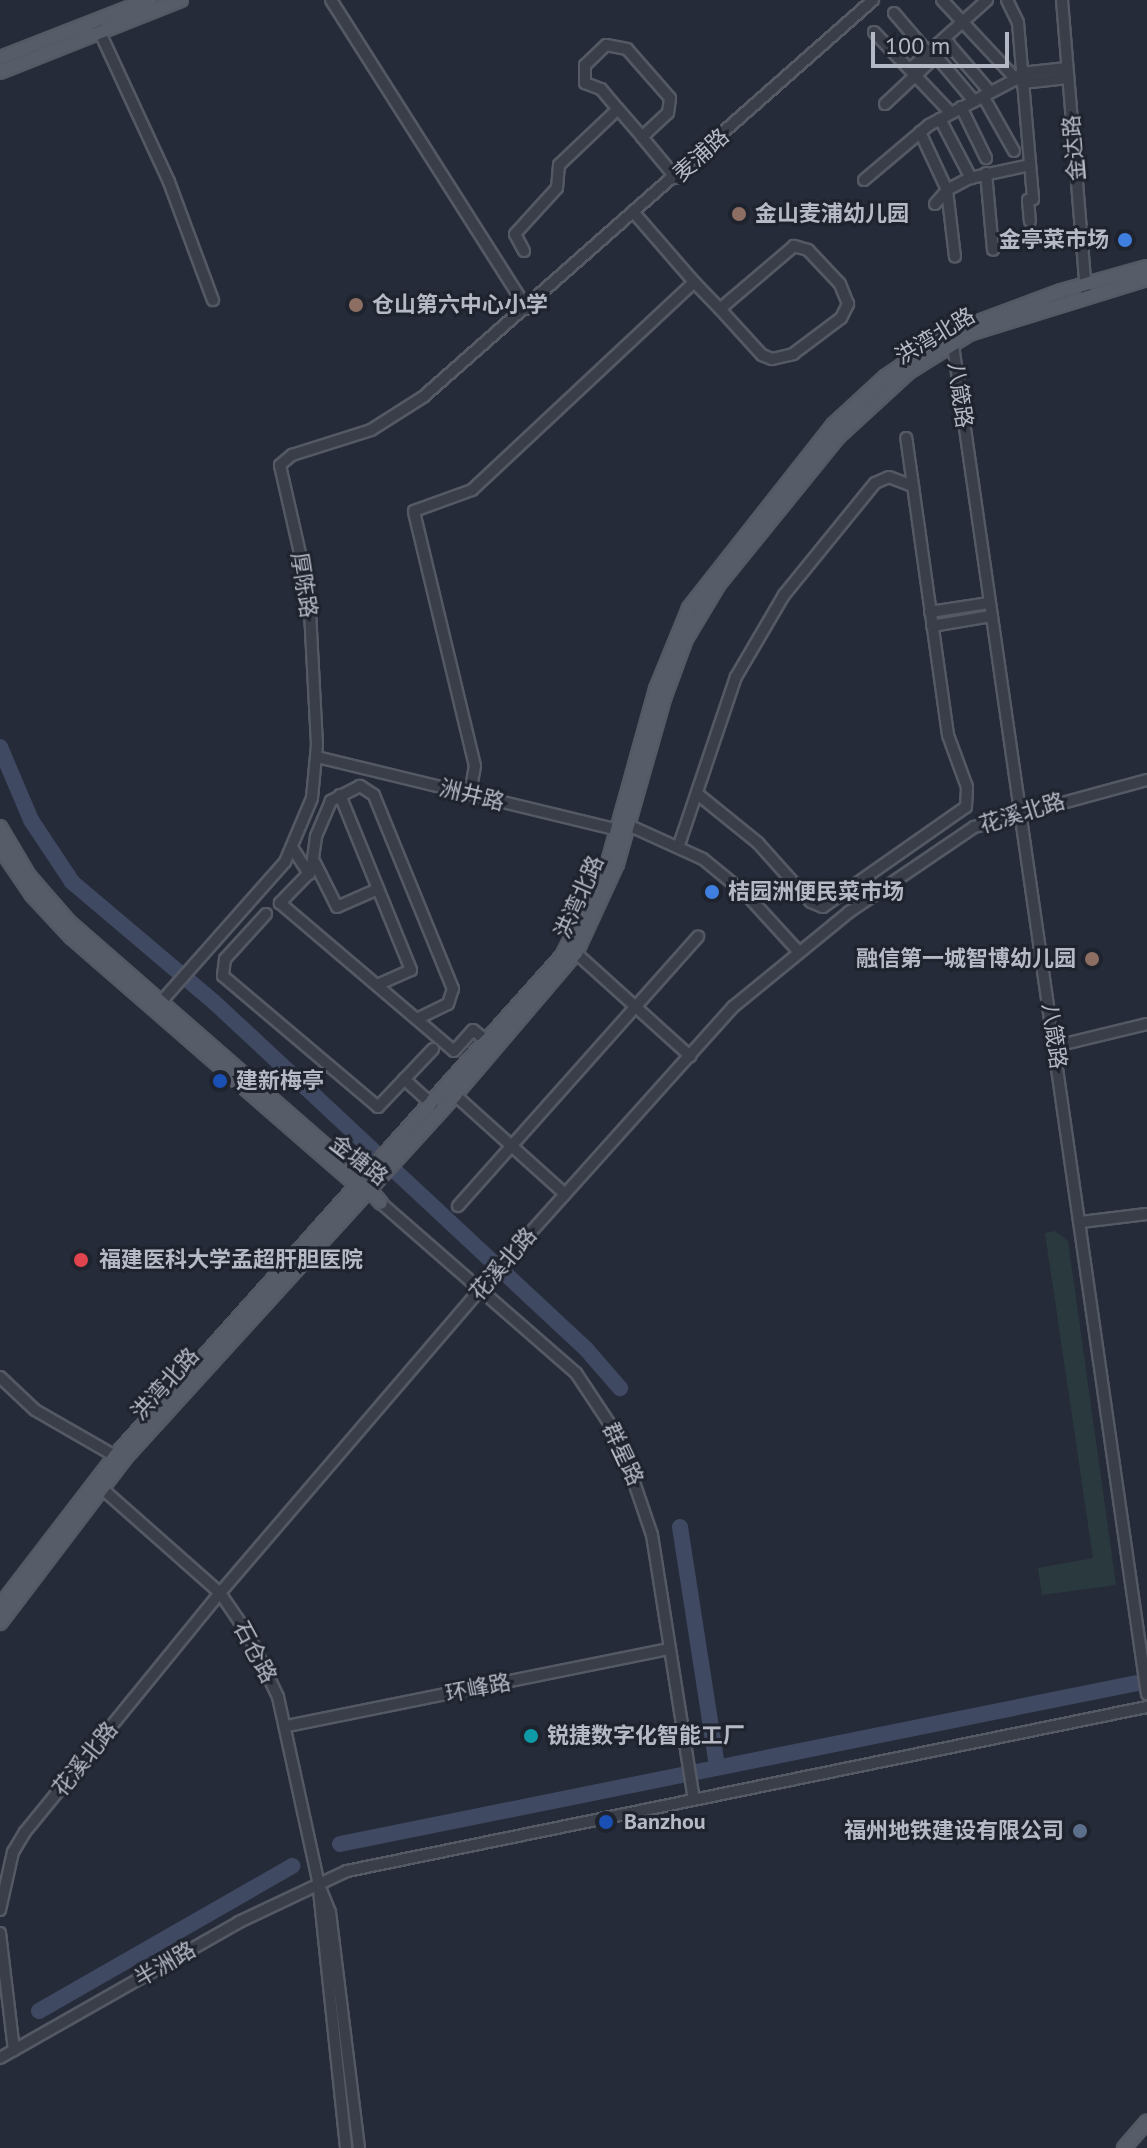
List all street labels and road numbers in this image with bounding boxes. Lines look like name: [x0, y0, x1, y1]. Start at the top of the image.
street label: 金达路: [1058, 114, 1090, 182]
street label: 麦浦路: [668, 123, 734, 187]
street label: 洪湾北路: [890, 302, 980, 370]
street label: 八箴路: [942, 360, 978, 430]
street label: 厚陈路: [286, 550, 322, 620]
street label: 洲井路: [437, 774, 507, 816]
street label: 花溪北路: [976, 788, 1068, 838]
street label: 洪湾北路: [549, 851, 609, 943]
street label: 八箴路: [1036, 1001, 1072, 1071]
street label: 金塘路: [325, 1129, 393, 1191]
street label: 花溪北路: [464, 1222, 542, 1306]
street label: 洪湾北路: [126, 1342, 204, 1426]
street label: 群星路: [597, 1419, 649, 1489]
street label: 石仓路: [228, 1617, 282, 1687]
street label: 环峰路: [443, 1669, 513, 1707]
street label: 花溪北路: [47, 1716, 123, 1802]
street label: 半洲路: [130, 1936, 200, 1992]

